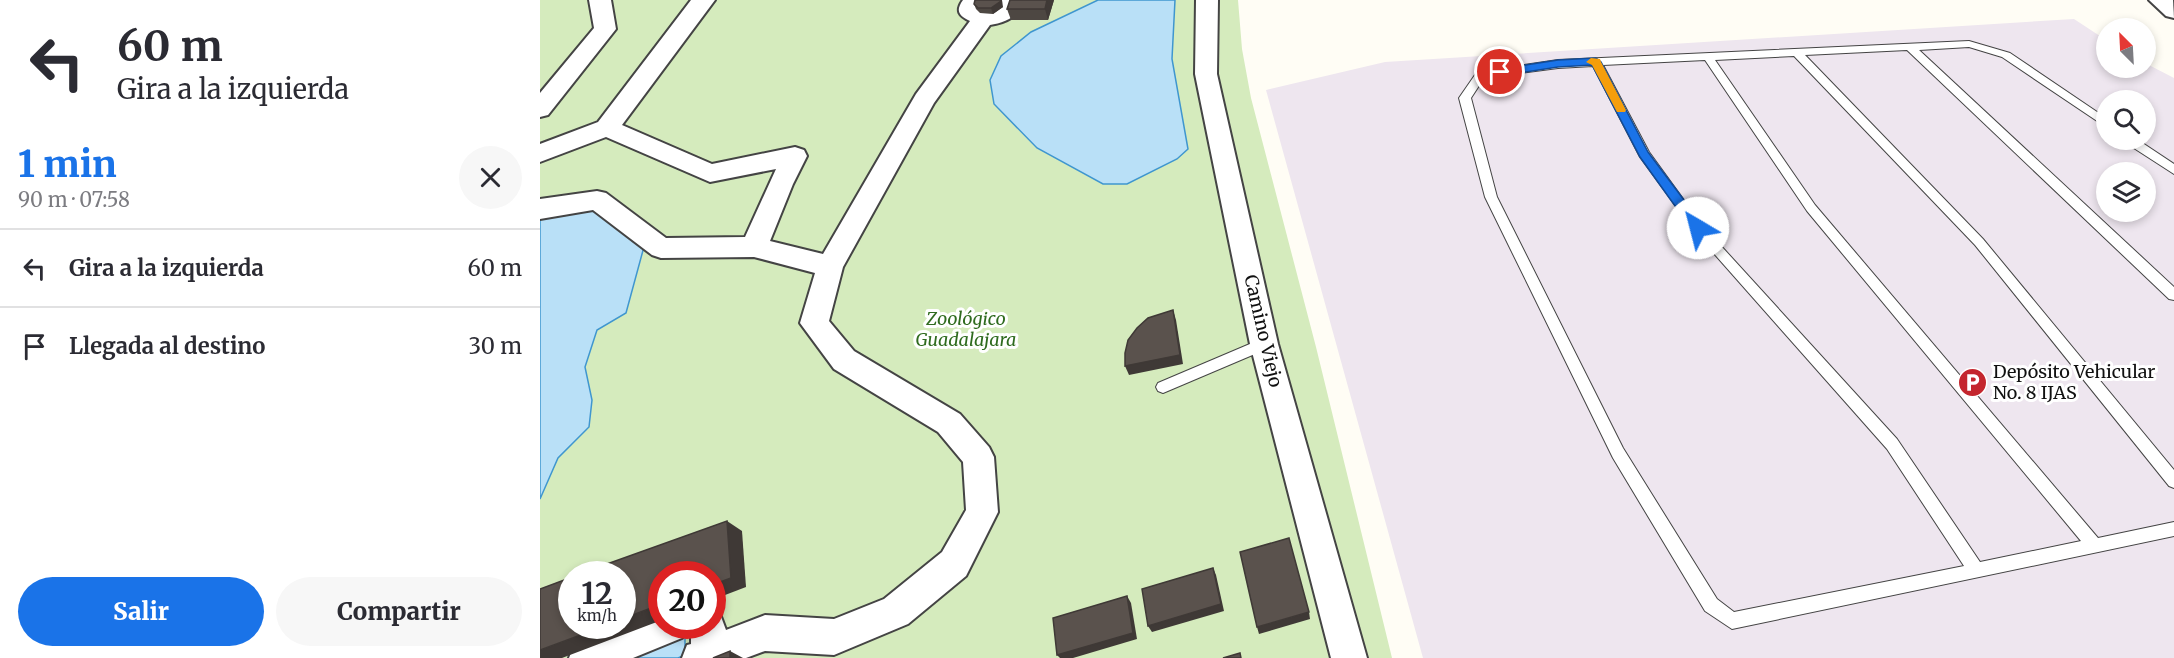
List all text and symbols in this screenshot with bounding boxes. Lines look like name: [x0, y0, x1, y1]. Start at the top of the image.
north arrow: [2096, 18, 2156, 78]
map controls: [2096, 18, 2156, 222]
text: 60 m: [117, 20, 223, 72]
icon: left: [18, 24, 96, 102]
pin: [1474, 46, 1525, 97]
icon: arrive: [1483, 55, 1516, 88]
text: Gira a la izquierda: [117, 72, 349, 106]
button: search: [2096, 90, 2156, 150]
text: 1 min: [18, 142, 117, 187]
button: close: [459, 146, 522, 209]
button: layers: [2096, 162, 2156, 222]
text: 90 m · 07:58: [18, 187, 130, 212]
position arrow: [1666, 196, 1730, 260]
icon: left: [18, 252, 51, 285]
text: Gira a la izquierda: [69, 254, 264, 282]
text: 60 m: [468, 254, 522, 282]
street label: Camino Viejo: [1239, 272, 1288, 389]
park label: Zoológico Guadalajara: [916, 307, 1016, 351]
icon: arrive: [18, 330, 51, 363]
text: Llegada al destino: [69, 332, 265, 360]
text: 30 m: [468, 332, 522, 360]
place label: Depósito Vehicular No. 8 IJAS: [1993, 360, 2155, 404]
parking icon: Depósito Vehicular No. 8 IJAS: [1956, 366, 1988, 398]
speed limit sign: 20: [648, 561, 726, 639]
text: 12: [581, 574, 613, 612]
button: Salir: [18, 577, 264, 646]
button: Compartir: [276, 577, 522, 646]
text: km/h: [577, 606, 617, 625]

